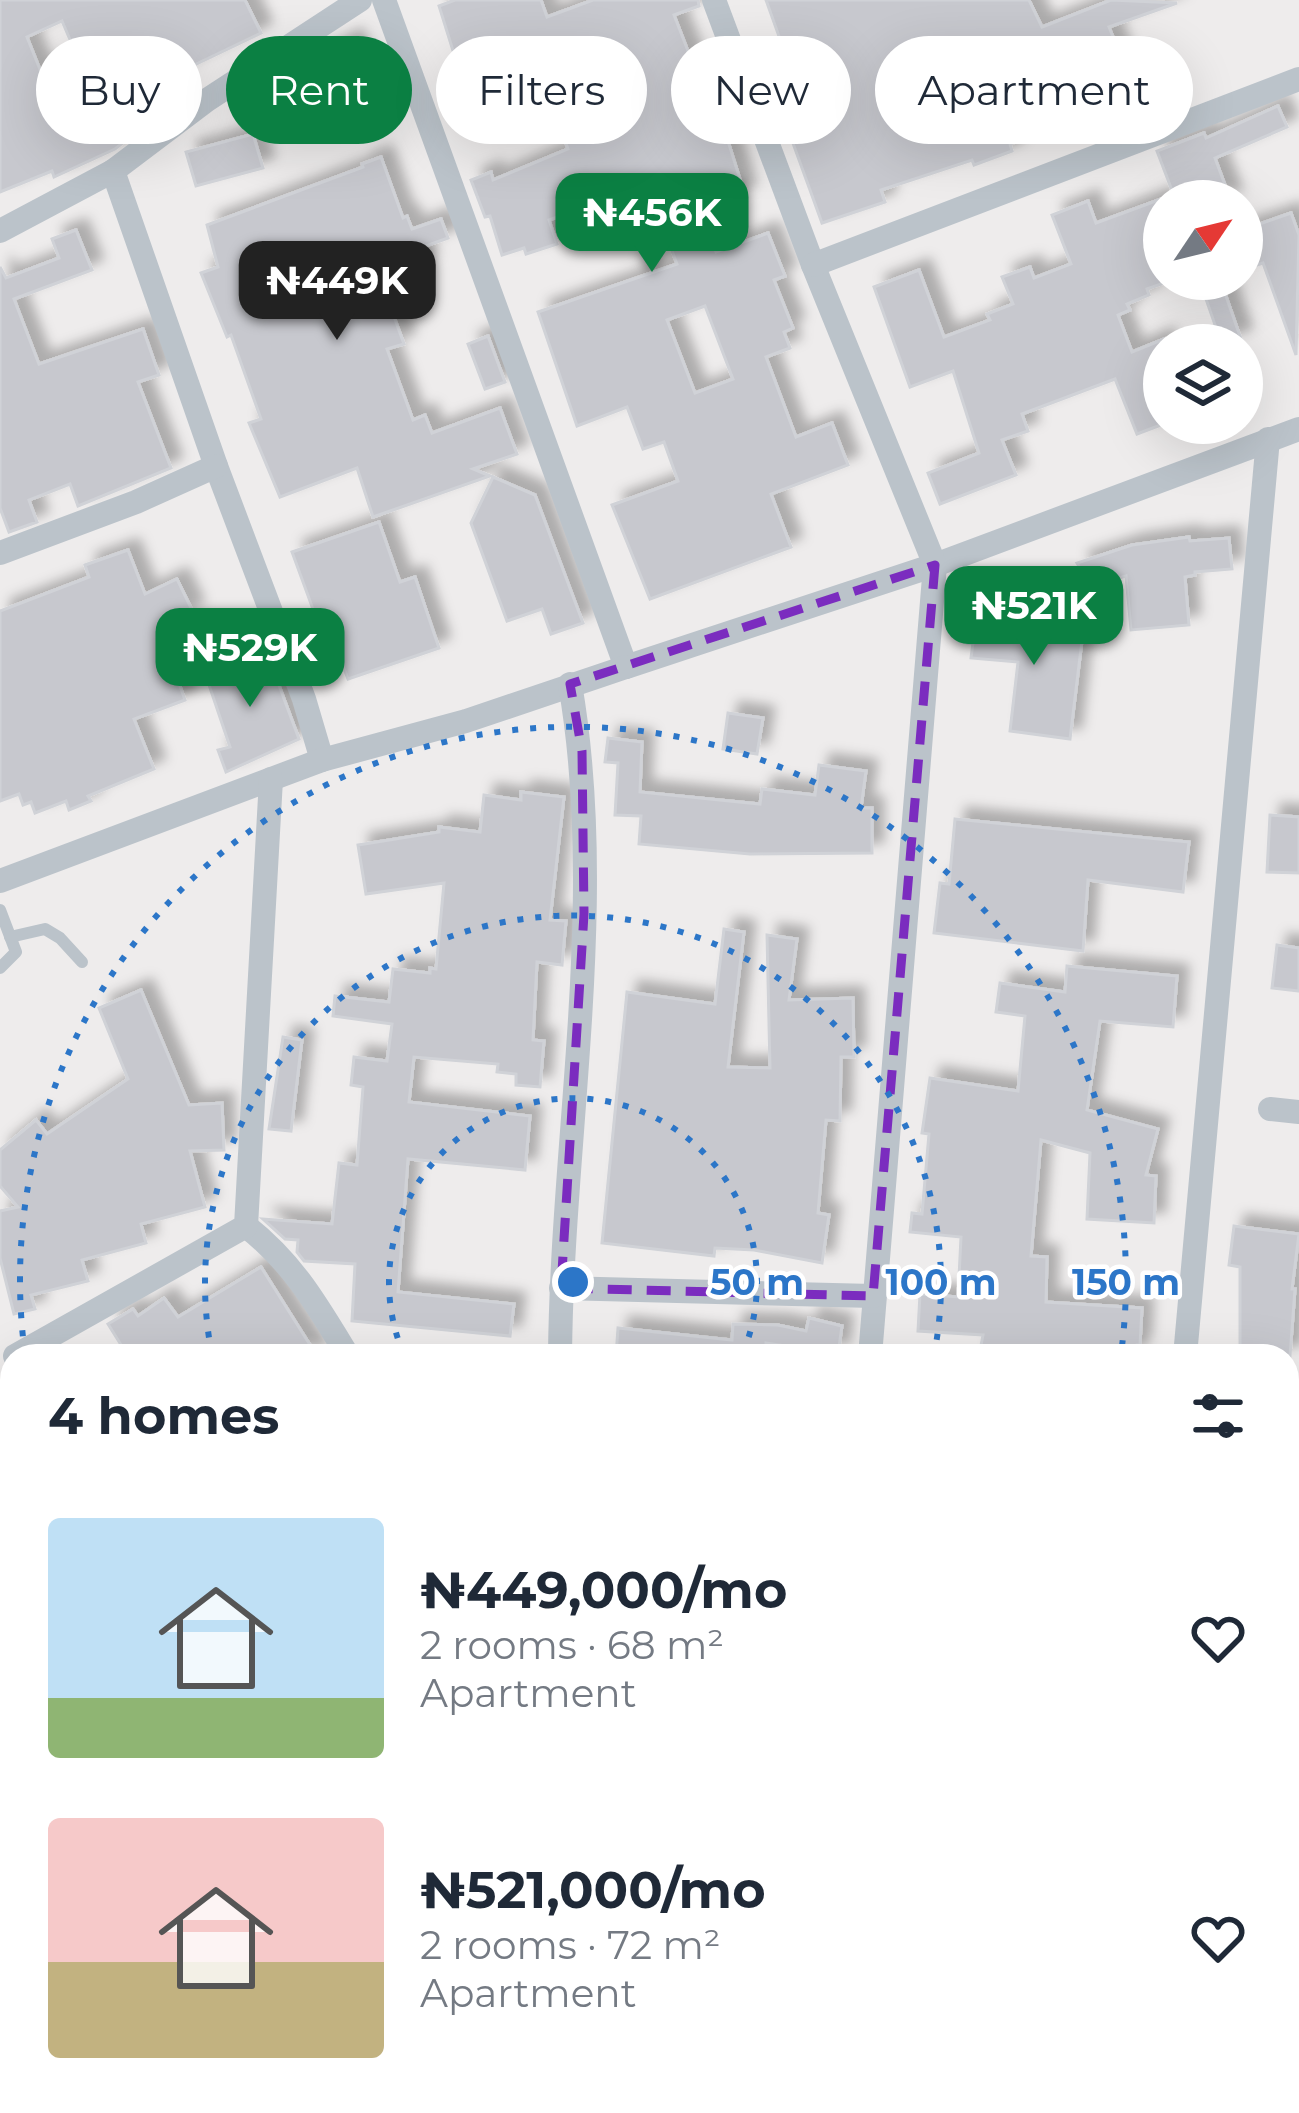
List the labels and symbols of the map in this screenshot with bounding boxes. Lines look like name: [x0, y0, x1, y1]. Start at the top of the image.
pin: ₦456K: [568, 173, 736, 275]
north arrow: [1143, 180, 1263, 300]
pin: ₦449K: [253, 241, 421, 343]
pin: ₦521K: [950, 566, 1118, 668]
pin: ₦529K: [166, 608, 334, 710]
text: 50 m: [710, 1260, 804, 1304]
text: 100 m: [886, 1260, 996, 1304]
text: 150 m: [1072, 1260, 1180, 1304]
centre of rings: [552, 1261, 594, 1303]

